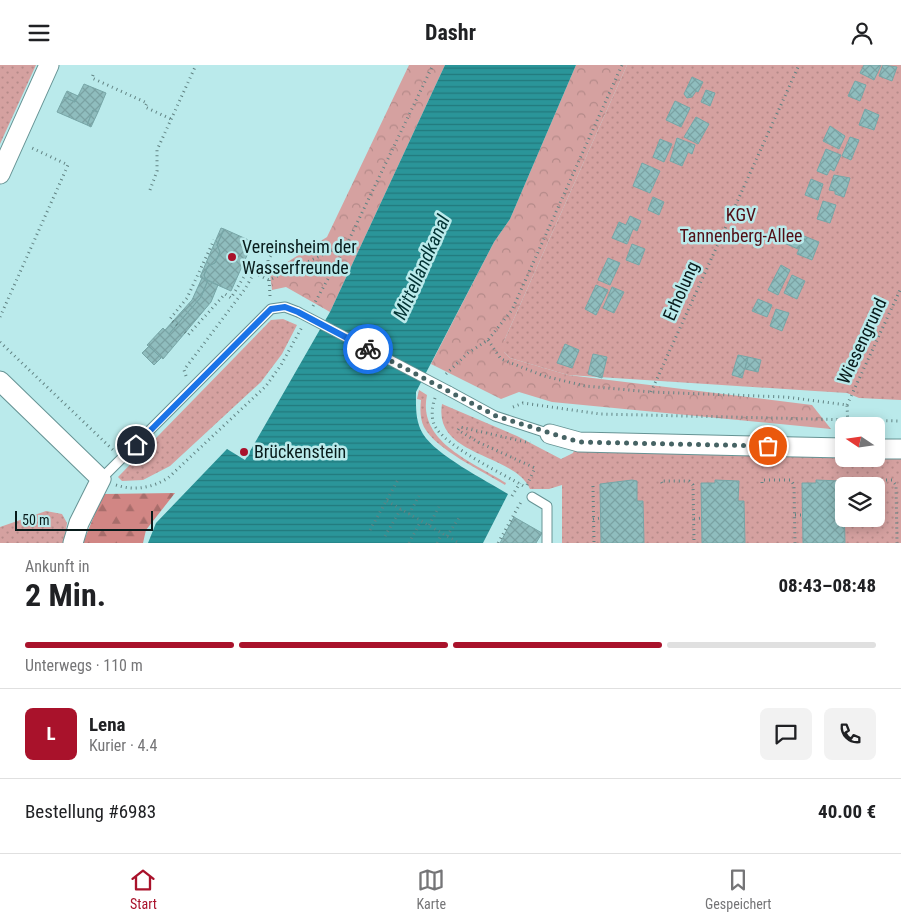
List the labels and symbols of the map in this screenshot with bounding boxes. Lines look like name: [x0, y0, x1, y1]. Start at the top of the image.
park label: KGV Tannenberg-Allee: [679, 204, 803, 246]
water label: Mittellandkanal: [388, 211, 455, 323]
place label: Vereinsheim der Wasserfreunde: [242, 236, 357, 278]
marker: Vereinsheim der Wasserfreunde: [226, 251, 238, 263]
street label: Erholung: [658, 258, 703, 324]
street label: Wiesengrund: [833, 294, 891, 387]
courier: [343, 324, 393, 374]
north arrow: [835, 417, 885, 467]
pin: [115, 424, 157, 466]
pin: [747, 425, 789, 467]
place label: Brückenstein: [254, 441, 346, 462]
marker: Brückenstein: [238, 446, 250, 458]
scale bar: [15, 508, 152, 531]

